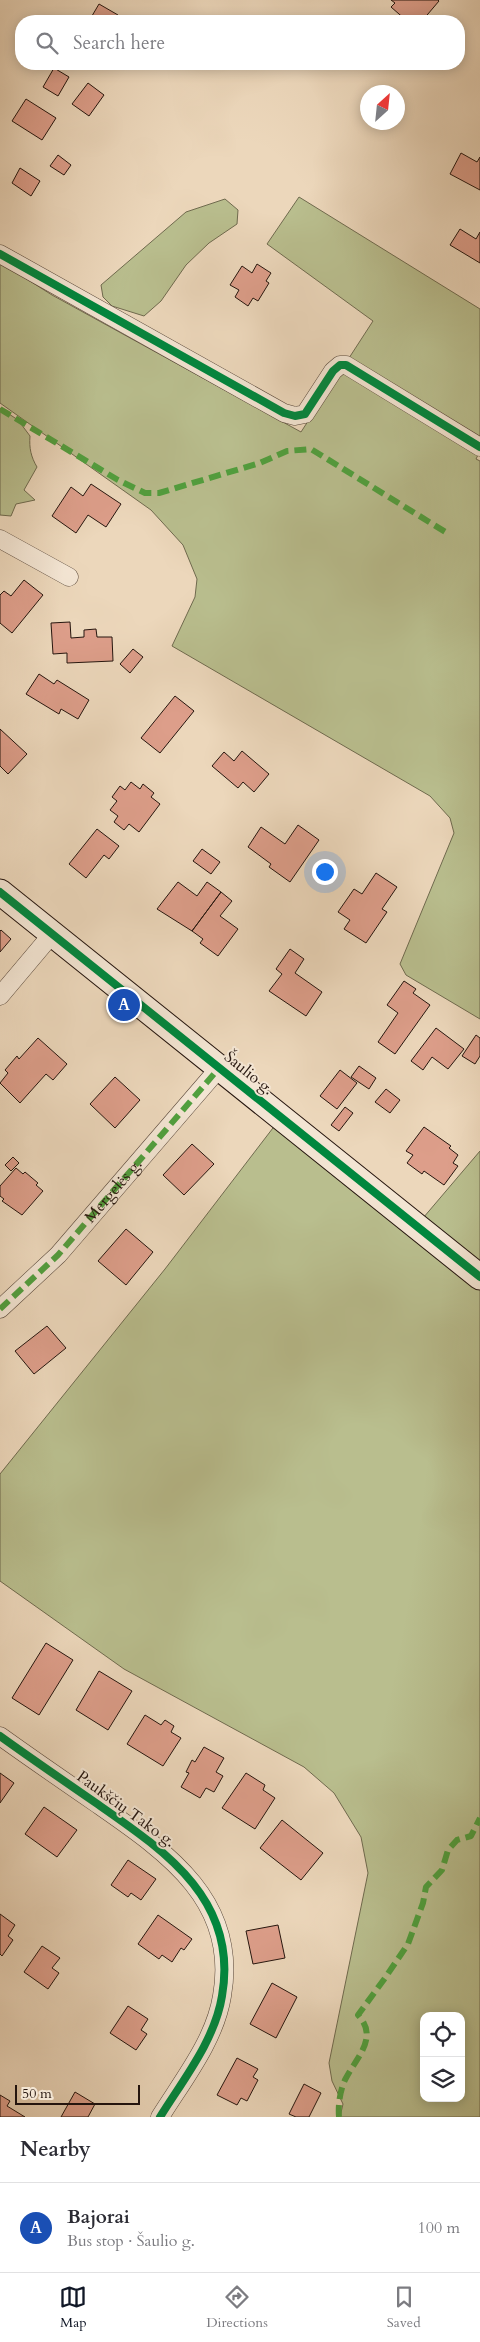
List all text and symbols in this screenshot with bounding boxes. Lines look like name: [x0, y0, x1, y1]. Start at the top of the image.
search box: [15, 15, 465, 70]
icon: search: [33, 29, 61, 57]
text: Search here: [73, 30, 165, 56]
north arrow: [360, 85, 405, 130]
your location: [312, 859, 338, 885]
pin: A: [108, 986, 140, 1024]
street label: Šaulio g.: [219, 1046, 279, 1100]
street label: Mergelės g.: [79, 1154, 147, 1228]
street label: Paukščių Tako g.: [72, 1766, 180, 1852]
map controls: [420, 2012, 465, 2102]
button: locate: [420, 2012, 465, 2057]
button: layers: [420, 2057, 465, 2102]
scale bar: [15, 2082, 140, 2105]
text: 50 m: [22, 2084, 52, 2103]
text: Nearby: [20, 2135, 91, 2164]
text: Bajorai: [67, 2204, 130, 2230]
text: A: [30, 2217, 42, 2239]
text: 100 m: [418, 2217, 460, 2239]
text: Bus stop · Šaulio g.: [67, 2230, 195, 2252]
tab: Map: [59, 2283, 87, 2332]
tab: Directions: [206, 2283, 268, 2332]
tab: Saved: [387, 2283, 421, 2332]

